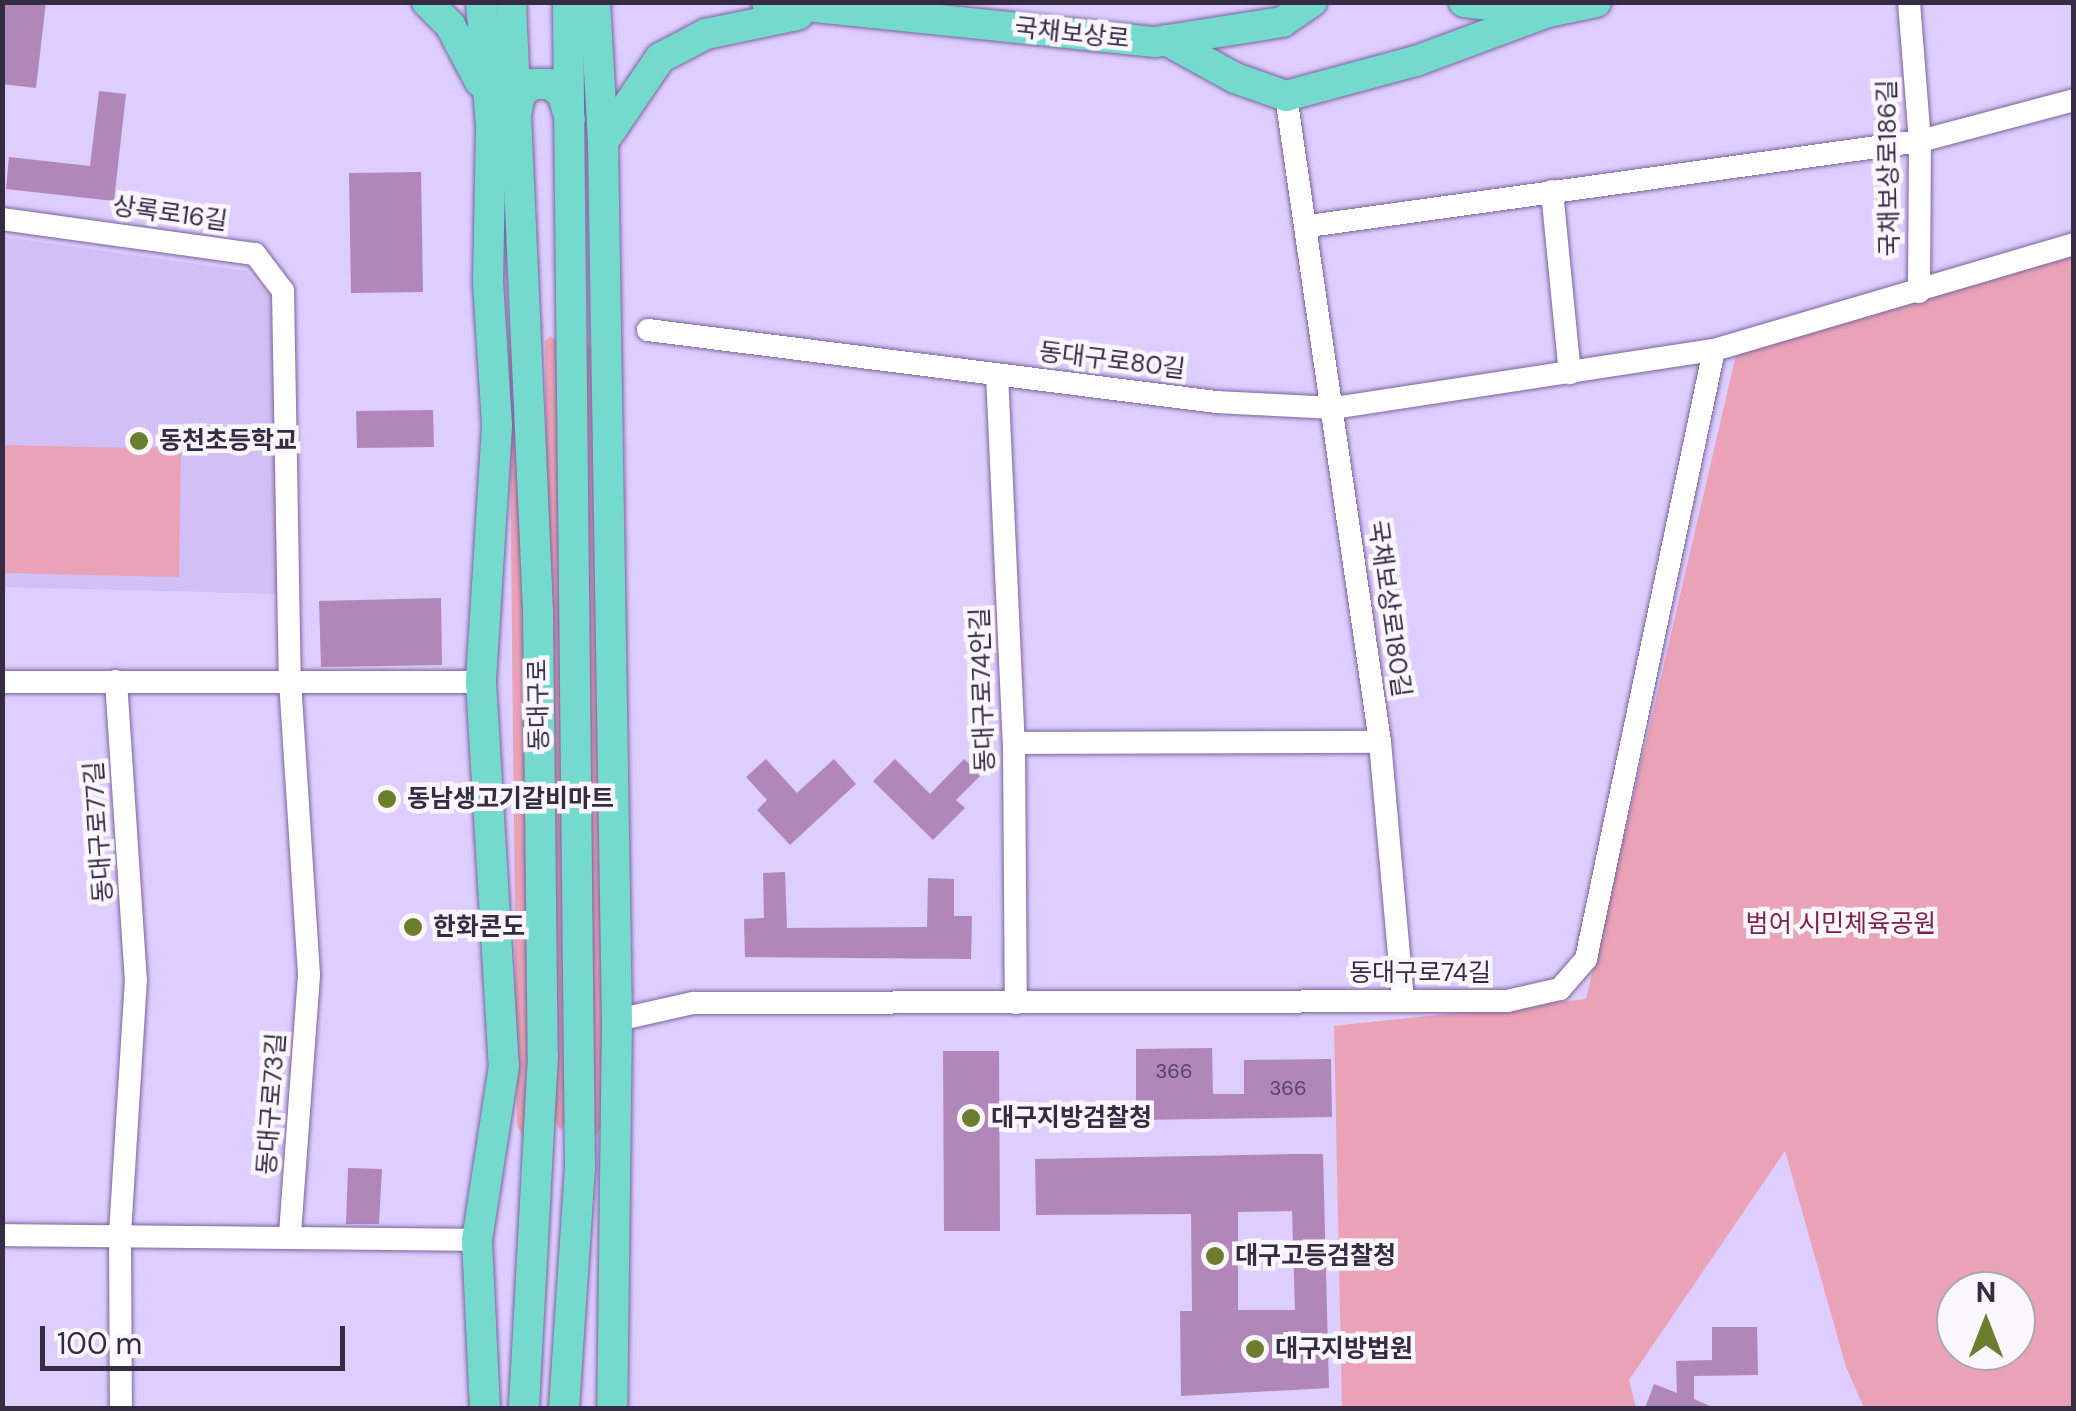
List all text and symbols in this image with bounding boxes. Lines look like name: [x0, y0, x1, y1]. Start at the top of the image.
street label: 국채보상로: [1013, 13, 1131, 55]
street label: 국채보상로186길: [1872, 79, 1906, 257]
street label: 상록로16길: [111, 191, 229, 237]
street label: 동대구로80길: [1037, 337, 1187, 385]
place label: 동천초등학교: [159, 426, 297, 456]
marker: 동천초등학교: [128, 430, 150, 452]
street label: 국채보상로180길: [1362, 519, 1416, 699]
street label: 동대구로74안길: [965, 607, 1001, 773]
street label: 동대구로: [523, 659, 555, 751]
street label: 동대구로77길: [79, 760, 119, 904]
place label: 동남생고기갈비마트: [407, 784, 614, 814]
marker: 동남생고기갈비마트: [376, 788, 398, 810]
park label: 범어 시민체육공원: [1746, 909, 1936, 939]
place label: 한화콘도: [433, 912, 525, 942]
marker: 한화콘도: [402, 916, 424, 938]
street label: 동대구로74길: [1349, 958, 1491, 988]
street label: 동대구로73길: [252, 1032, 292, 1176]
house number: 366: [1156, 1059, 1192, 1083]
house number: 366: [1270, 1076, 1306, 1100]
place label: 대구지방검찰청: [991, 1103, 1152, 1133]
marker: 대구지방검찰청: [960, 1107, 982, 1129]
place label: 대구고등검찰청: [1235, 1241, 1396, 1271]
marker: 대구고등검찰청: [1204, 1245, 1226, 1267]
north arrow: [1936, 1271, 2036, 1371]
text: N: [1976, 1274, 1996, 1311]
scale bar: [45, 1306, 350, 1368]
text: 100 m: [57, 1324, 142, 1363]
place label: 대구지방법원: [1275, 1334, 1413, 1364]
marker: 대구지방법원: [1244, 1338, 1266, 1360]

